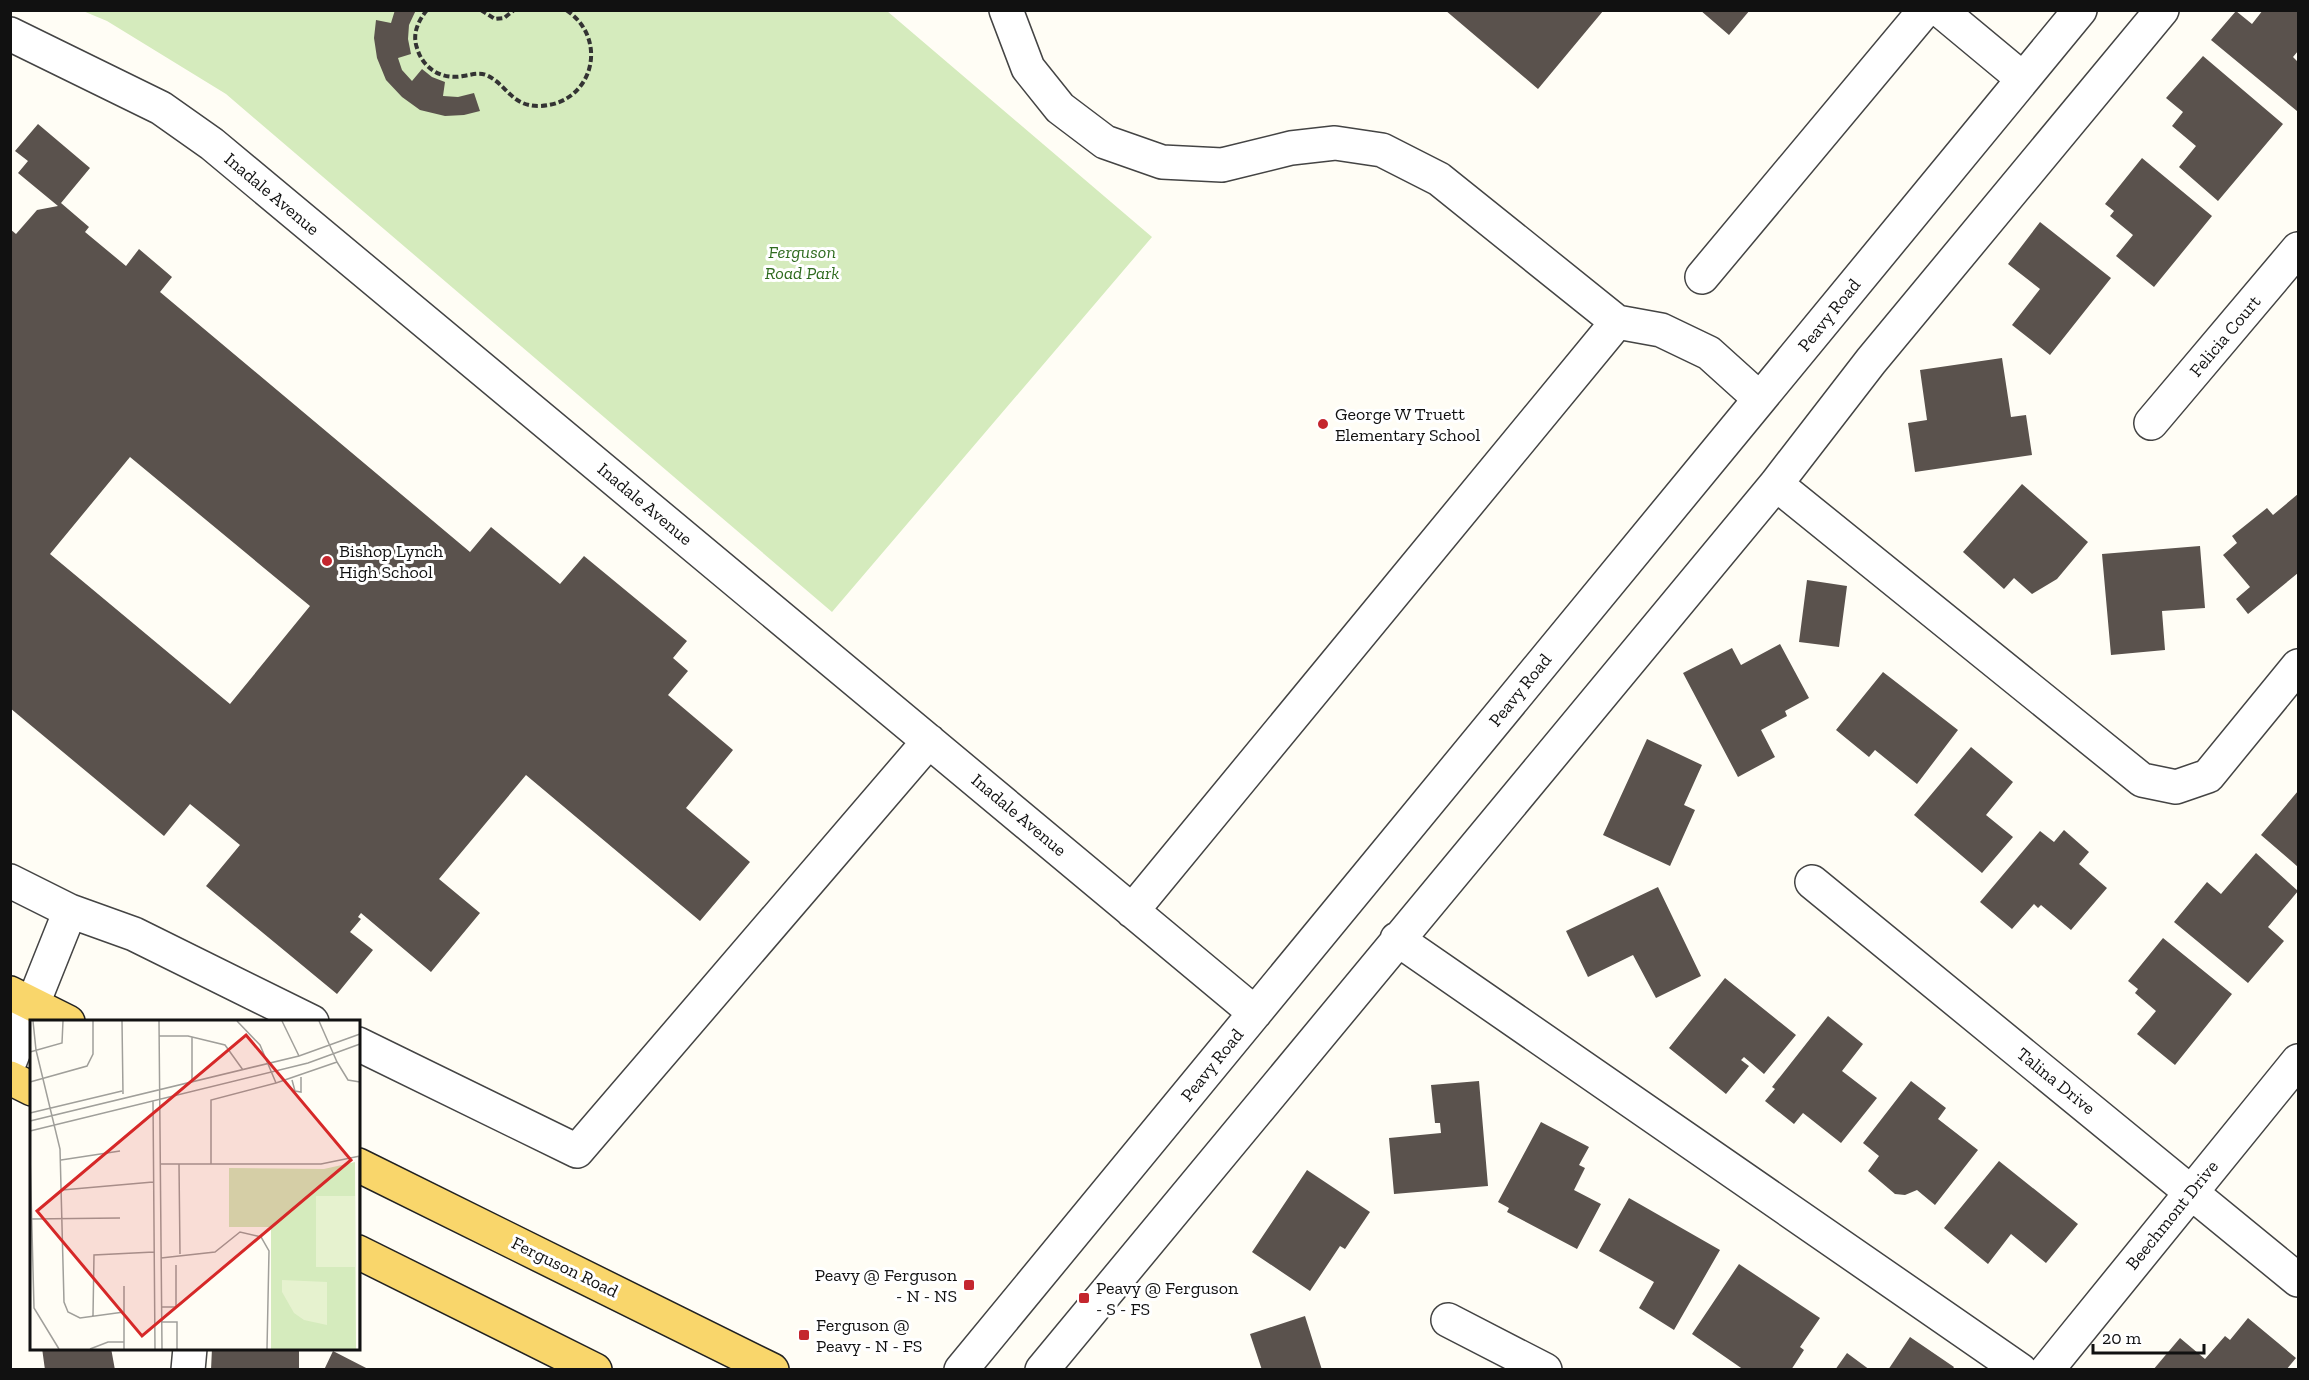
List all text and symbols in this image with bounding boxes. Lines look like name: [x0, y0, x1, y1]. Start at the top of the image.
street label: Inadale Avenue: [220, 148, 324, 240]
park label: Ferguson Road Park: [765, 241, 839, 284]
street label: Peavy Road: [1793, 274, 1865, 356]
street label: Felicia Court: [2185, 291, 2266, 381]
place label: George W Truett Elementary School: [1335, 403, 1480, 446]
marker: George W Truett Elementary School: [1316, 417, 1330, 431]
street label: Inadale Avenue: [593, 458, 697, 550]
place label: Bishop Lynch High School: [339, 540, 443, 583]
marker: Bishop Lynch High School: [320, 554, 334, 568]
street label: Peavy Road: [1484, 649, 1556, 731]
street label: Inadale Avenue: [967, 769, 1071, 861]
inset map: [30, 1020, 360, 1350]
street label: Peavy Road: [1176, 1024, 1248, 1106]
street label: Talina Drive: [2012, 1043, 2100, 1119]
street label: Beechmont Drive: [2121, 1156, 2223, 1274]
street label: Ferguson Road: [508, 1232, 622, 1302]
place label: Peavy @ Ferguson - N - NS: [815, 1264, 958, 1307]
place label: Peavy @ Ferguson - S - FS: [1096, 1277, 1239, 1320]
marker: Peavy @ Ferguson - N - NS: [962, 1278, 976, 1292]
marker: Peavy @ Ferguson - S - FS: [1077, 1291, 1091, 1305]
place label: Ferguson @ Peavy - N - FS: [816, 1314, 922, 1357]
scale bar: [2093, 1317, 2204, 1355]
text: 20 m: [2102, 1327, 2142, 1349]
marker: Ferguson @ Peavy - N - FS: [797, 1328, 811, 1342]

